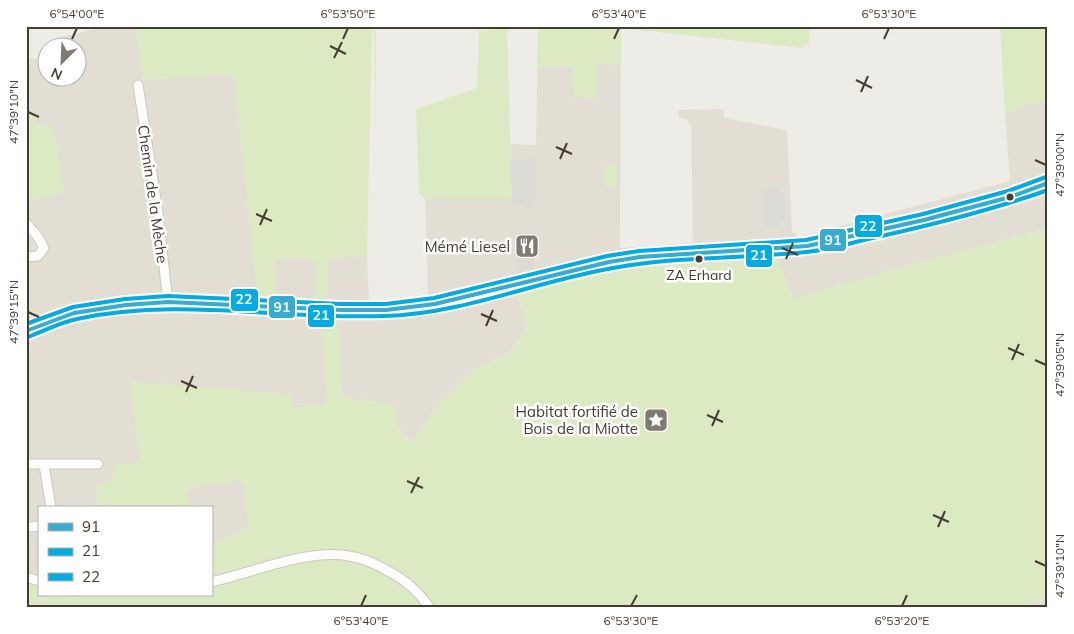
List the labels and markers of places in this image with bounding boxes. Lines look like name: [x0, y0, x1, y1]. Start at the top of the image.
unlabelled marker: [1005, 192, 1015, 202]
restaurant icon: Mémé Liesel: [514, 233, 540, 259]
place label: Mémé Liesel: [425, 237, 510, 256]
marker: ZA Erhard: [694, 254, 704, 264]
place label: ZA Erhard: [666, 266, 732, 284]
place label: Habitat fortifié de Bois de la Miotte: [516, 402, 638, 438]
place icon: Habitat fortifié de Bois de la Miotte: [643, 407, 669, 433]

